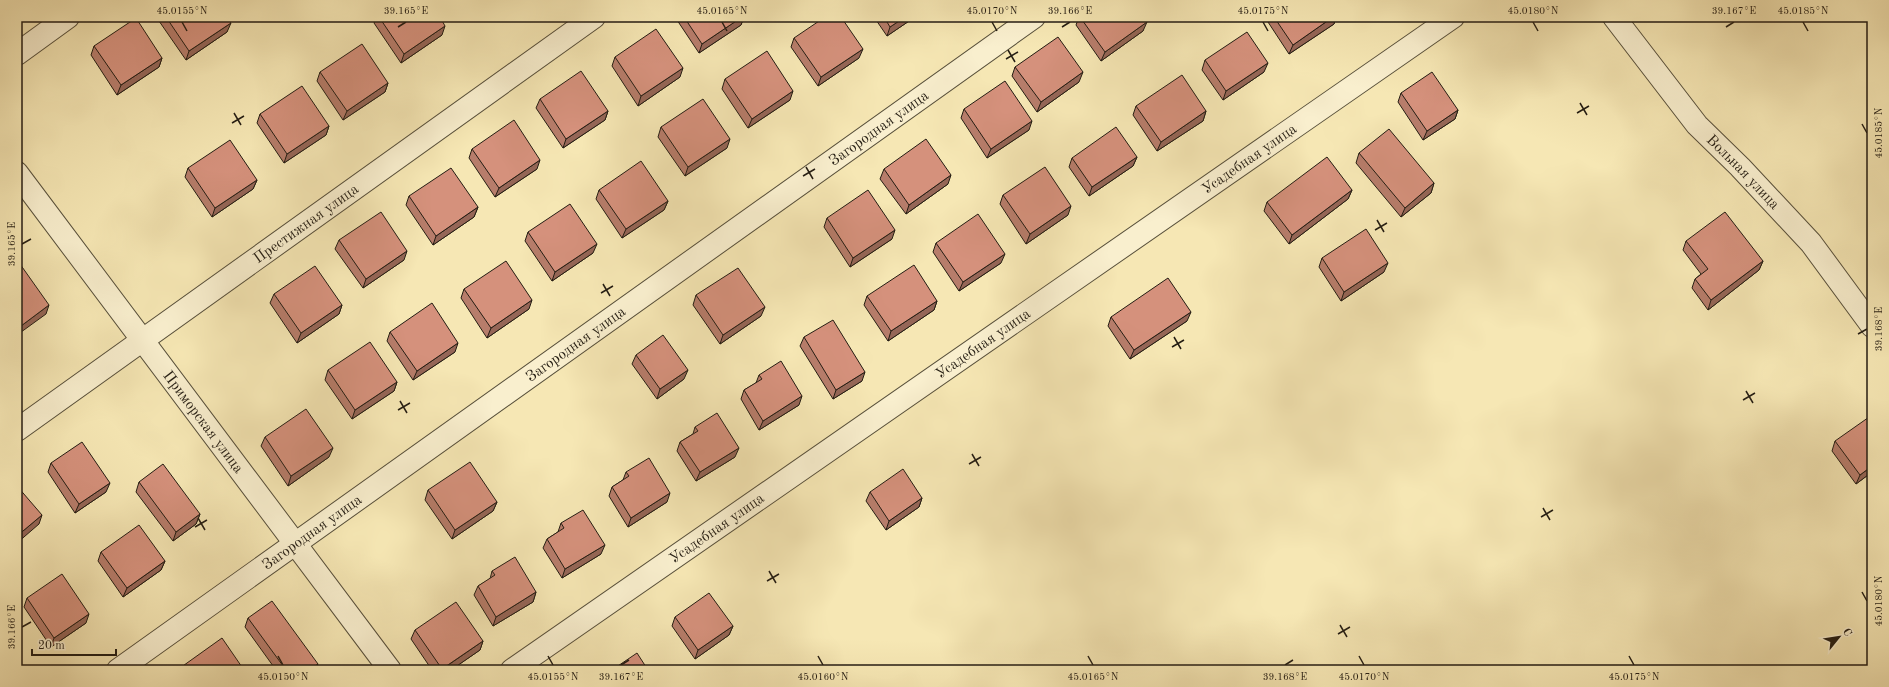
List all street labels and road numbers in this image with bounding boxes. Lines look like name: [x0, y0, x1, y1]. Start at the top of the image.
street label: Загородная улица: [827, 88, 932, 169]
street label: Усадебная улица: [1200, 122, 1300, 198]
street label: Вольная улица: [1703, 133, 1782, 213]
street label: Престижная улица: [251, 182, 362, 267]
street label: Загородная улица: [524, 304, 629, 385]
street label: Усадебная улица: [934, 306, 1034, 382]
street label: Приморская улица: [159, 369, 246, 477]
street label: Усадебная улица: [667, 491, 768, 567]
street label: Загородная улица: [260, 492, 366, 574]

